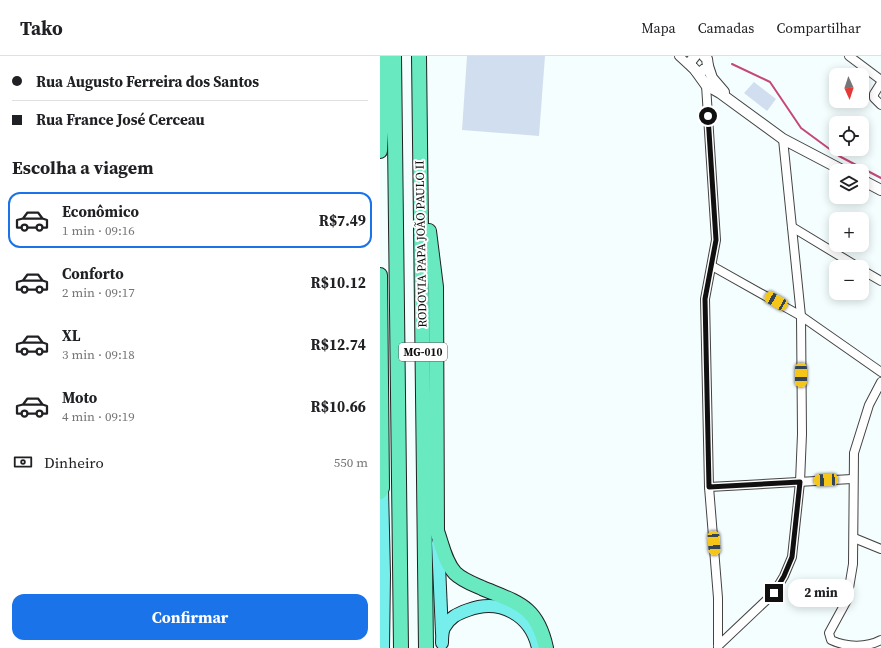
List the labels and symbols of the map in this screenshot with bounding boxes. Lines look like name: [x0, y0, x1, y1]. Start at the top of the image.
north arrow: [829, 68, 869, 108]
route start: [699, 107, 717, 125]
street label: RODOVIA PAPA JOÃO PAULO II: [412, 160, 430, 328]
car: [763, 290, 789, 312]
road number: MG-010: [399, 343, 447, 361]
car: [795, 363, 807, 387]
car: [814, 473, 838, 487]
car: [707, 531, 721, 555]
callout: 2 min: [788, 579, 854, 607]
route end: [765, 584, 783, 602]

